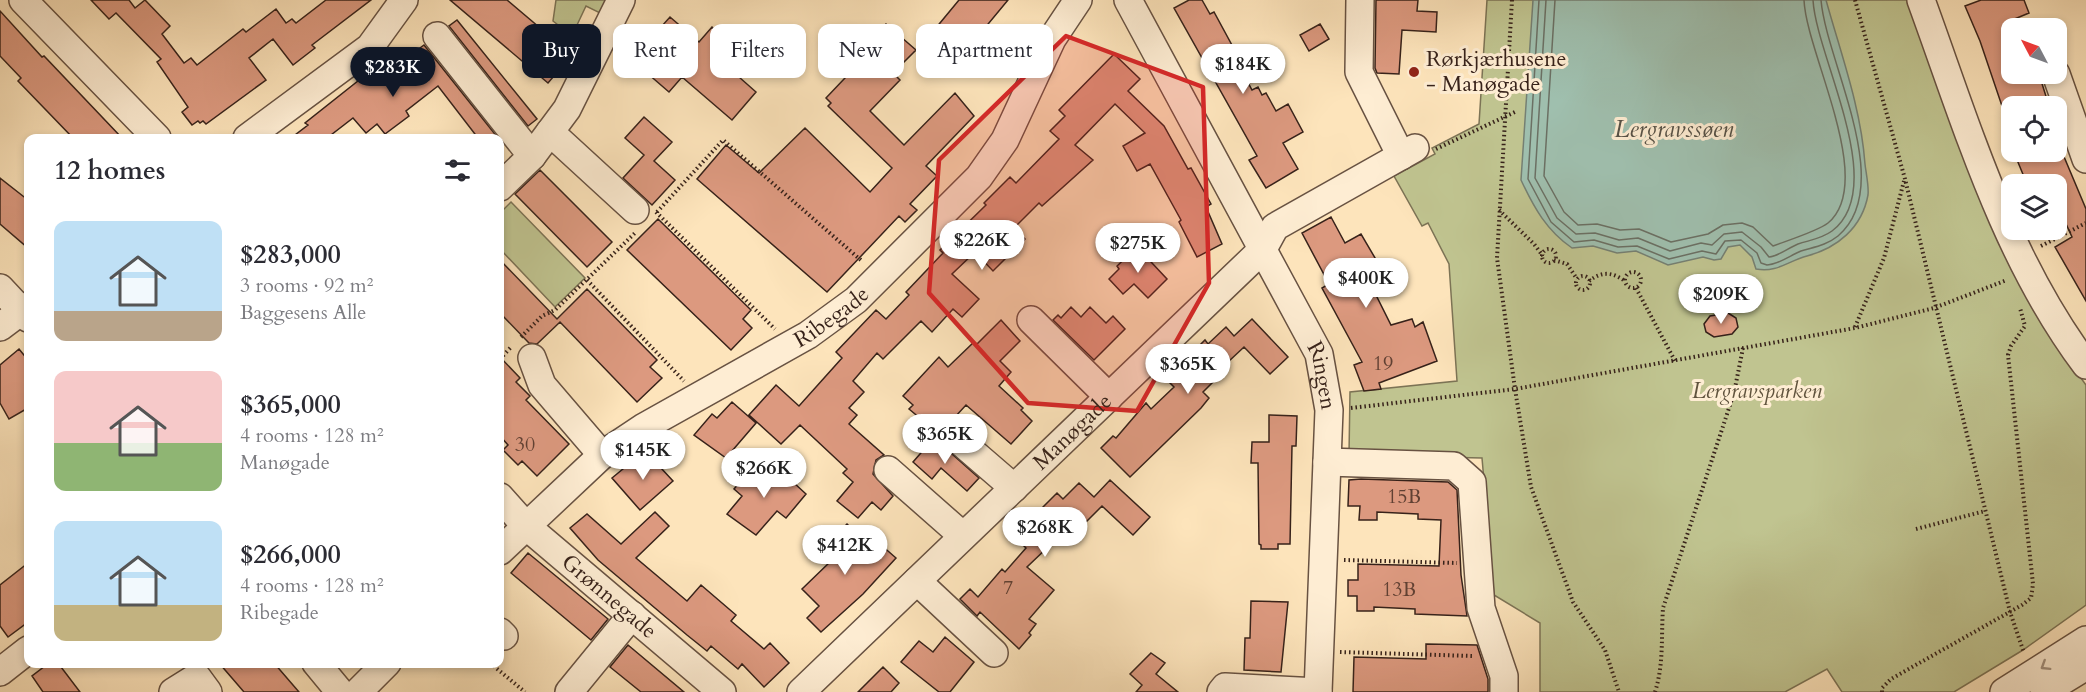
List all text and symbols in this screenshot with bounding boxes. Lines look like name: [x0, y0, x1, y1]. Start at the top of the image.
north arrow: [2001, 18, 2067, 84]
map controls: [2001, 18, 2067, 240]
chip: Buy: [522, 24, 601, 78]
chip: Rent: [613, 24, 698, 78]
chip: Filters: [710, 24, 806, 78]
chip: New: [818, 24, 904, 78]
chip: Apartment: [916, 24, 1053, 78]
pin: $184K: [1201, 44, 1285, 95]
place label: Rørkjærhusene - Manøgade: [1426, 44, 1566, 99]
pin: $283K: [351, 47, 435, 98]
text: $184K: [1214, 50, 1272, 77]
text: $283K: [364, 53, 422, 80]
marker: Rørkjærhusene - Manøgade: [1407, 65, 1421, 79]
button: locate: [2001, 96, 2067, 162]
water label: Lergravssøen: [1614, 113, 1734, 146]
text: 12 homes: [54, 153, 165, 188]
icon: filters: [441, 154, 474, 187]
button: layers: [2001, 174, 2067, 240]
pin: $226K: [940, 220, 1024, 271]
pin: $275K: [1096, 223, 1180, 274]
text: $226K: [953, 226, 1011, 253]
text: $275K: [1109, 229, 1167, 256]
text: $283,000: [240, 237, 341, 272]
icon: home: [102, 245, 174, 317]
pin: $400K: [1324, 258, 1408, 309]
text: $400K: [1337, 264, 1395, 291]
text: 3 rooms · 92 m²: [240, 272, 373, 299]
pin: $209K: [1679, 274, 1763, 325]
street label: Ribegade: [788, 280, 876, 355]
text: $209K: [1692, 280, 1750, 307]
text: Baggesens Alle: [240, 299, 366, 326]
street label: Ringen: [1300, 336, 1344, 412]
pin: $365K: [1146, 344, 1230, 395]
text: $365K: [1159, 350, 1217, 377]
house number: 19: [1373, 350, 1393, 377]
park label: Lergravsparken: [1692, 376, 1822, 406]
text: $365,000: [240, 387, 341, 422]
street label: Manøgade: [1026, 387, 1118, 477]
icon: home: [102, 395, 174, 467]
pin: $365K: [903, 414, 987, 465]
text: $365K: [916, 420, 974, 447]
text: 4 rooms · 128 m²: [240, 422, 384, 449]
pin: $145K: [601, 430, 685, 481]
house number: 30: [515, 431, 535, 458]
text: $145K: [614, 436, 672, 463]
pin: $266K: [722, 448, 806, 499]
text: Manøgade: [240, 449, 330, 476]
text: $266K: [735, 454, 793, 481]
house number: 15B: [1387, 483, 1421, 510]
pin: $268K: [1003, 507, 1087, 558]
text: $268K: [1016, 513, 1074, 540]
pin: $412K: [803, 525, 887, 576]
text: $412K: [816, 531, 874, 558]
text: $266,000: [240, 537, 341, 572]
icon: home: [102, 545, 174, 617]
street label: Grønnegade: [555, 547, 663, 646]
text: 4 rooms · 128 m²: [240, 572, 384, 599]
house number: 7: [1003, 574, 1013, 601]
house number: 13B: [1382, 576, 1416, 603]
text: Ribegade: [240, 599, 319, 626]
one-way arrow: [2041, 659, 2051, 671]

